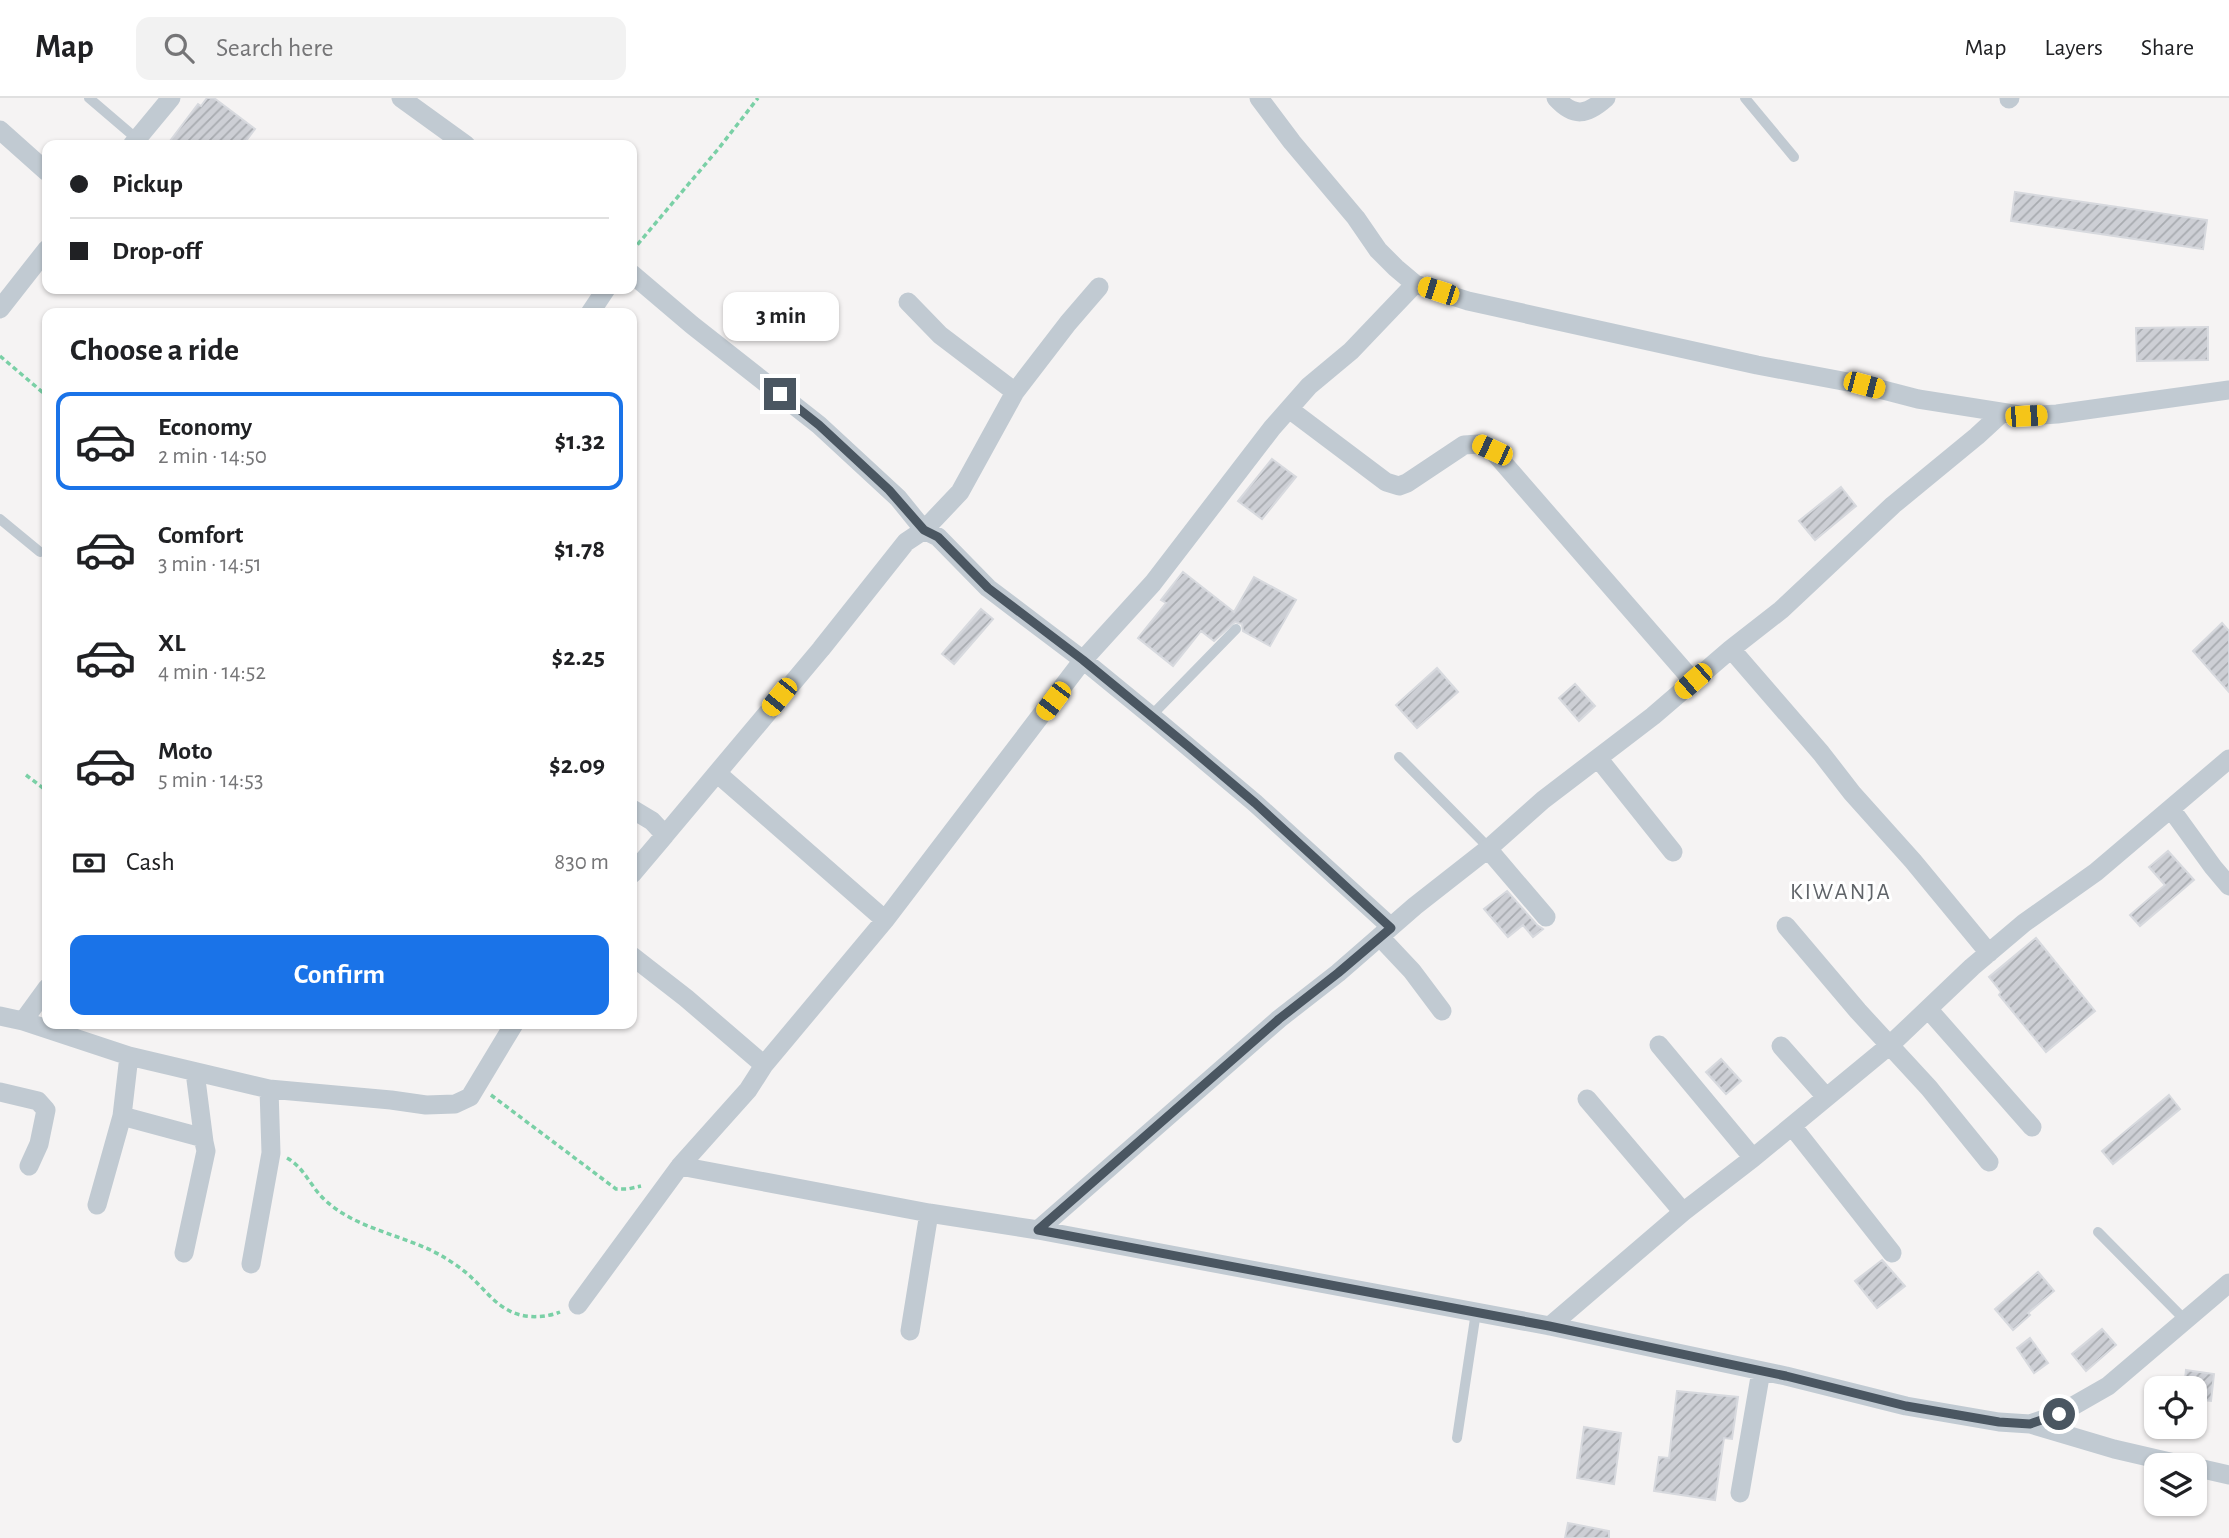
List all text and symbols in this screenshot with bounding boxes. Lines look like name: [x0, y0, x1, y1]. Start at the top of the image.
search box: [136, 17, 626, 80]
icon: search: [160, 29, 198, 67]
text: Map: [35, 31, 94, 64]
text: Search here: [216, 35, 334, 61]
text: Map: [1964, 36, 2006, 60]
text: Layers: [2044, 36, 2103, 60]
text: Share: [2141, 36, 2194, 60]
text: Pickup: [112, 171, 183, 197]
text: Drop-off: [112, 238, 201, 264]
car: [1415, 275, 1462, 307]
callout: 3 min: [722, 292, 838, 342]
text: 3 min: [756, 305, 806, 328]
text: Choose a ride: [70, 334, 239, 366]
car: [1841, 369, 1888, 401]
route end: [764, 378, 796, 410]
car: [2005, 404, 2048, 428]
icon: car: [74, 410, 137, 473]
text: Economy: [158, 414, 252, 440]
text: $1.32: [555, 428, 605, 454]
car: [1469, 432, 1516, 468]
text: 2 min · 14:50: [158, 445, 267, 468]
icon: car: [74, 518, 137, 581]
text: Comfort: [158, 522, 243, 548]
text: $1.78: [554, 536, 605, 562]
text: 3 min · 14:51: [158, 553, 262, 576]
icon: car: [74, 626, 137, 689]
text: XL: [158, 630, 185, 656]
text: $2.25: [552, 644, 605, 670]
car: [1671, 659, 1716, 703]
text: 4 min · 14:52: [158, 661, 266, 684]
car: [758, 674, 801, 720]
car: [1032, 678, 1075, 724]
icon: car: [74, 734, 137, 797]
text: Moto: [158, 738, 213, 764]
text: $2.09: [549, 752, 605, 778]
text: 5 min · 14:53: [158, 769, 263, 792]
icon: cash: [70, 844, 108, 882]
text: Cash: [126, 849, 175, 875]
text: 830 m: [554, 851, 609, 874]
district label: KIWANJA: [1790, 881, 1892, 904]
button: Confirm: [70, 935, 609, 1015]
map controls: [2144, 1376, 2207, 1516]
button: locate: [2144, 1376, 2207, 1439]
route start: [2043, 1398, 2075, 1430]
button: layers: [2144, 1453, 2207, 1516]

